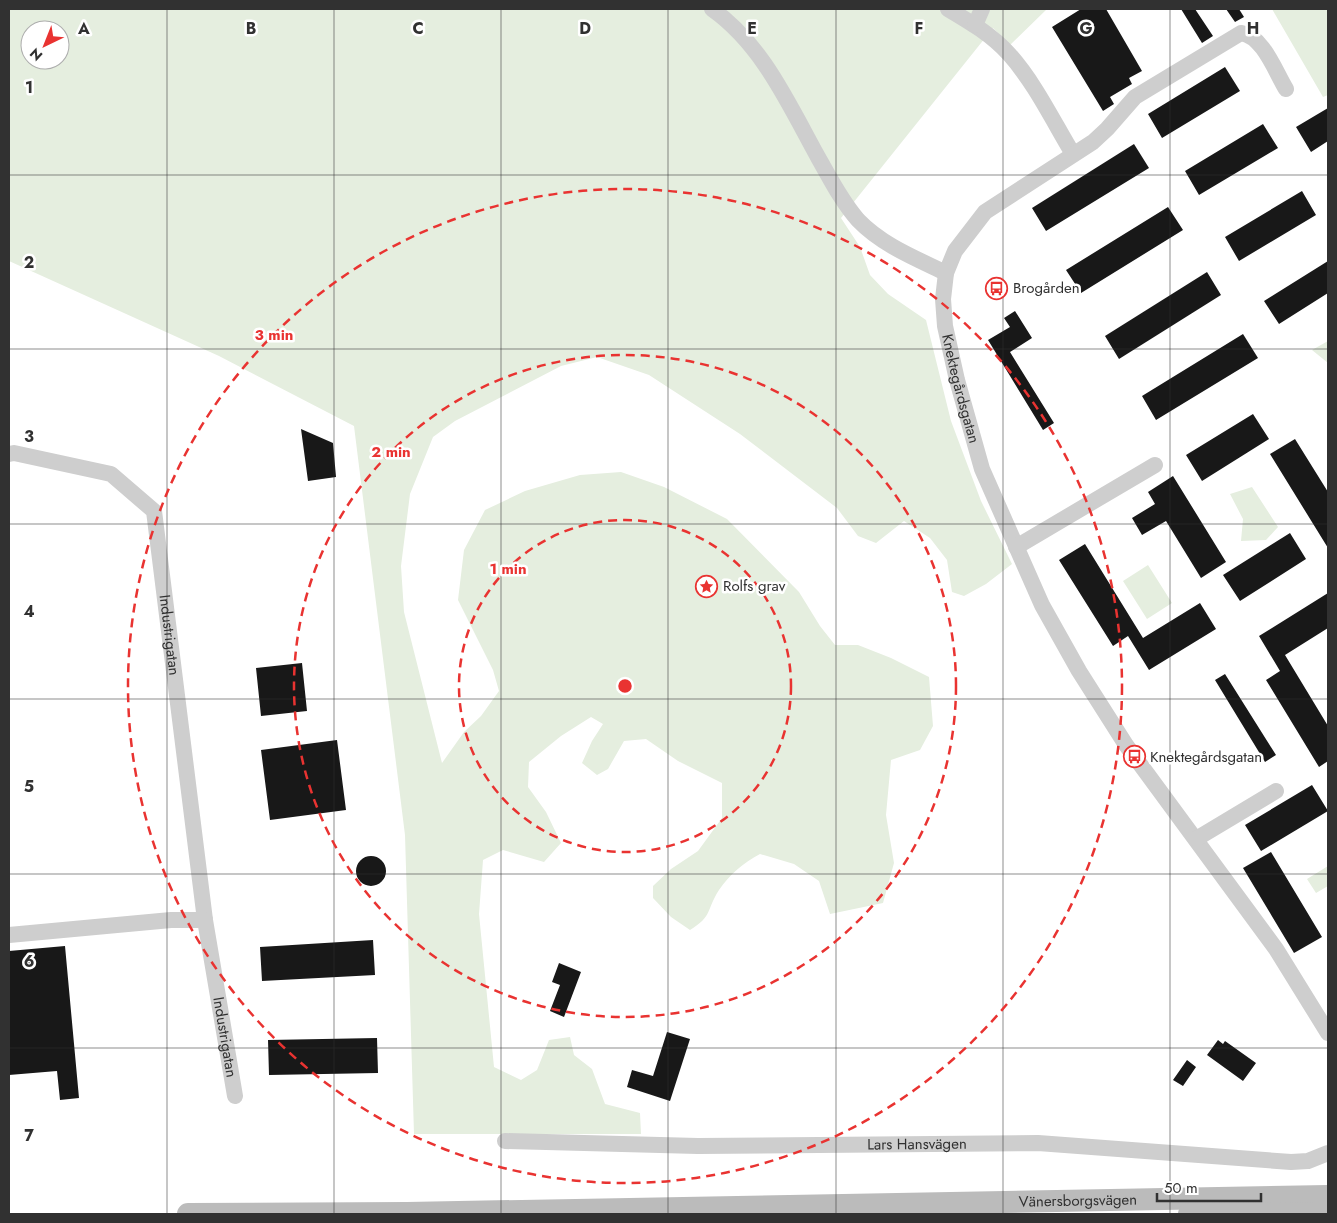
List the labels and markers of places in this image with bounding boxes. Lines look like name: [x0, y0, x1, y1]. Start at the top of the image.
bus stop icon: Brogården: [985, 276, 1009, 300]
place label: Brogården: [1013, 277, 1080, 299]
place icon: Rolfs grav: [695, 574, 719, 598]
place label: Rolfs grav: [723, 575, 786, 597]
centre of rings: [616, 677, 634, 695]
bus stop icon: Knektegårdsgatan: [1122, 745, 1146, 769]
place label: Knektegårdsgatan: [1150, 746, 1262, 768]

